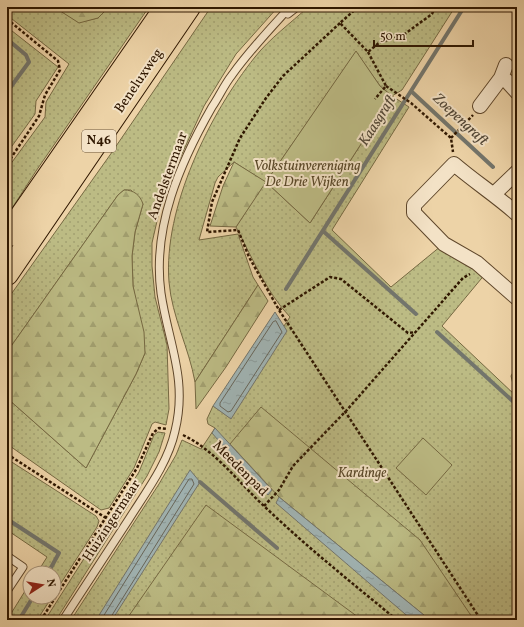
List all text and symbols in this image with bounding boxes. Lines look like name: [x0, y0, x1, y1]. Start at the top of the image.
scale bar: [374, 22, 473, 48]
text: 50 m: [380, 29, 406, 45]
street label: Beneluxweg: [110, 45, 168, 117]
water label: Zoepengraft: [427, 88, 492, 151]
water label: Kaasgraft: [354, 91, 402, 151]
street label: Andelstermaar: [143, 129, 193, 223]
road number: N46: [82, 130, 116, 152]
park label: Volkstuinvereniging De Drie Wijken: [253, 157, 361, 192]
street label: Meedenpad: [208, 437, 272, 501]
park label: Kardinge: [338, 464, 386, 483]
street label: Huizingermaar: [78, 476, 146, 566]
north arrow: [22, 565, 62, 605]
text: N: [42, 578, 58, 589]

